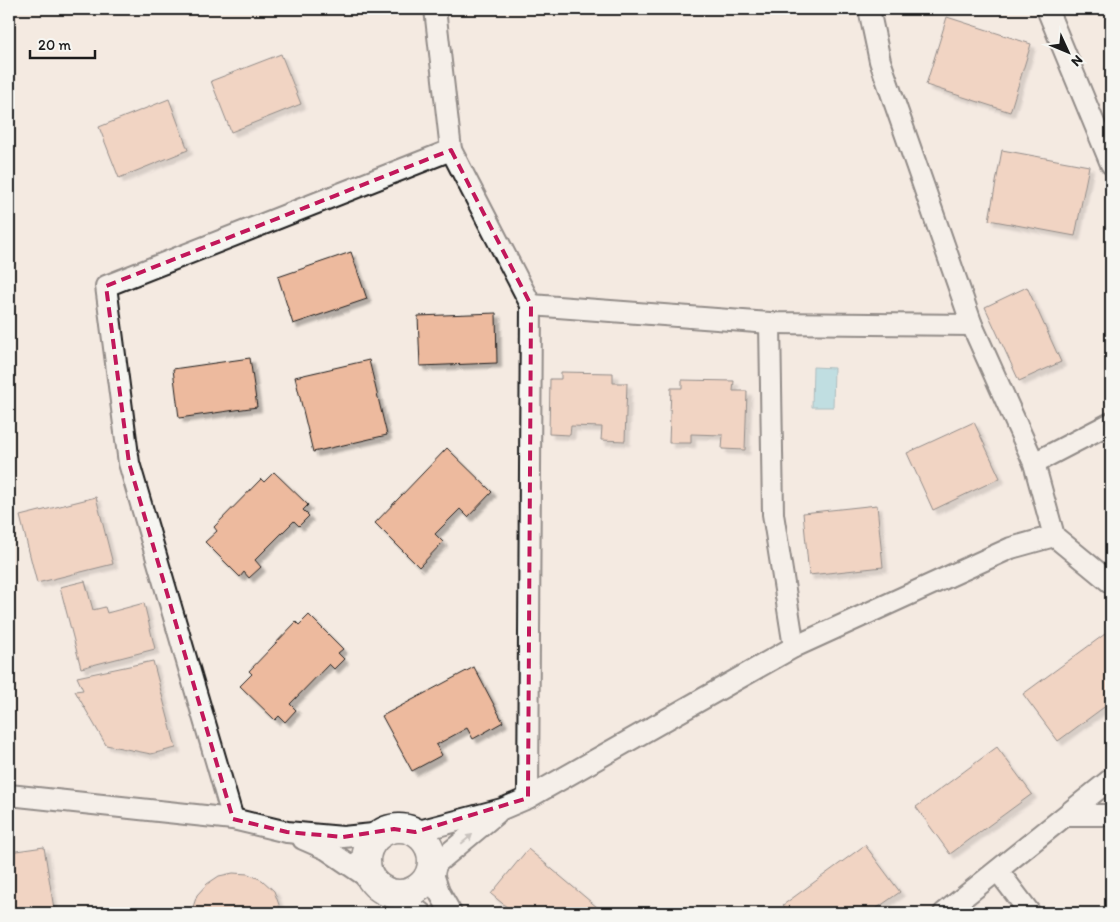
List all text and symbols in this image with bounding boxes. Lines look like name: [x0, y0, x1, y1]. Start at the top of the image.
scale bar: [30, 28, 95, 60]
north arrow: [1042, 28, 1092, 78]
text: 20 m: [38, 36, 72, 54]
text: N: [1068, 51, 1086, 70]
one-way arrow: [460, 833, 473, 844]

